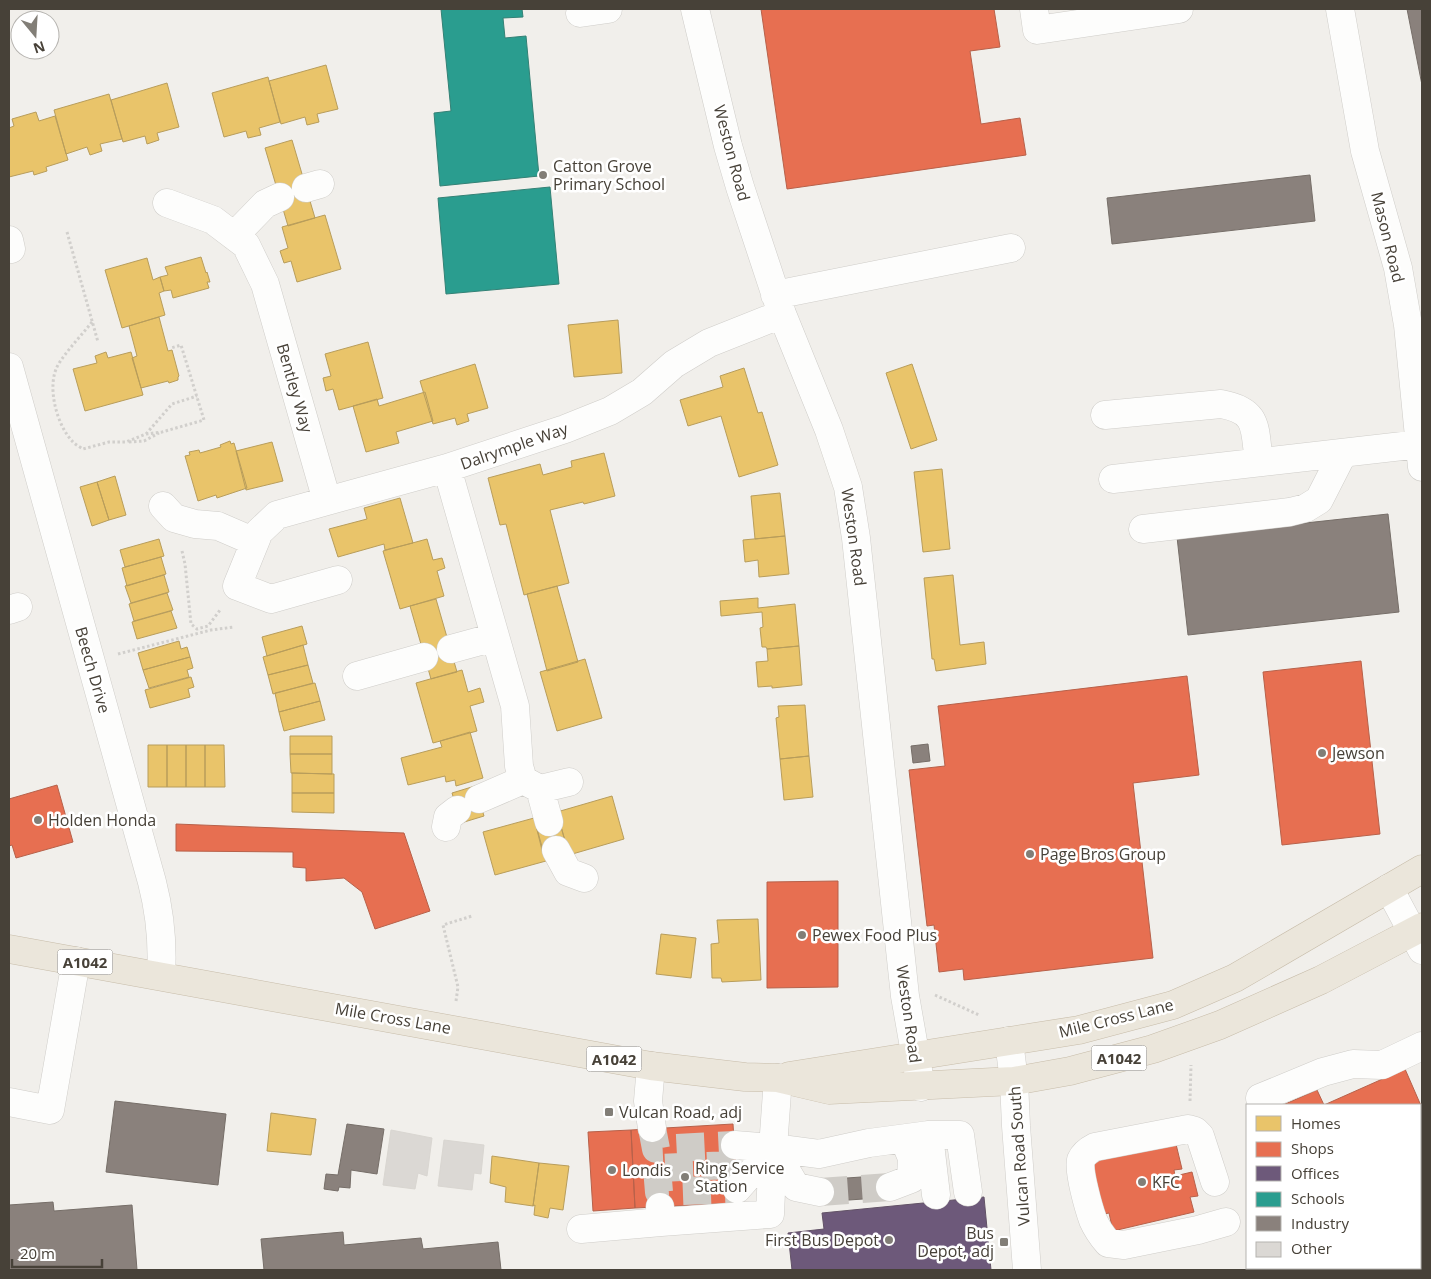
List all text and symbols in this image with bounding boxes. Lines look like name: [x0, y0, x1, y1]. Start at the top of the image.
north arrow: [10, 10, 60, 60]
text: N: [31, 37, 48, 59]
street label: Weston Road: [709, 102, 755, 204]
place label: Catton Grove Primary School: [553, 155, 665, 195]
marker: Catton Grove Primary School: [537, 169, 549, 181]
street label: Mason Road: [1366, 189, 1410, 285]
street label: Bentley Way: [272, 341, 318, 436]
street label: Dalrymple Way: [457, 417, 572, 475]
street label: Weston Road: [836, 487, 872, 587]
street label: Beech Drive: [70, 624, 116, 716]
place label: Jewson: [1330, 742, 1385, 764]
marker: Jewson: [1316, 747, 1328, 759]
place label: Holden Honda: [48, 809, 156, 831]
marker: Holden Honda: [32, 814, 44, 826]
place label: Page Bros Group: [1040, 843, 1166, 865]
marker: Page Bros Group: [1024, 848, 1036, 860]
place label: Pewex Food Plus: [812, 924, 937, 946]
marker: Pewex Food Plus: [796, 929, 808, 941]
road number: A1042: [58, 950, 112, 974]
street label: Weston Road: [891, 964, 927, 1064]
street label: Mile Cross Lane: [1056, 993, 1176, 1043]
street label: Mile Cross Lane: [333, 997, 453, 1039]
road number: A1042: [586, 1046, 642, 1072]
road number: A1042: [1092, 1046, 1146, 1070]
street label: Vulcan Road South: [1003, 1085, 1035, 1227]
place label: Vulcan Road, adj: [619, 1101, 742, 1123]
legend: [1246, 1104, 1421, 1269]
marker: Vulcan Road, adj: [603, 1106, 615, 1118]
text: Homes: [1291, 1113, 1341, 1133]
text: Shops: [1291, 1138, 1334, 1158]
place label: Ring Service Station: [695, 1157, 785, 1197]
place label: Londis: [622, 1159, 671, 1181]
text: Offices: [1291, 1163, 1339, 1183]
marker: Londis: [606, 1164, 618, 1176]
marker: Ring Service Station: [679, 1171, 691, 1183]
place label: KFC: [1152, 1171, 1180, 1193]
marker: KFC: [1136, 1176, 1148, 1188]
text: Schools: [1291, 1188, 1345, 1208]
text: Industry: [1291, 1213, 1349, 1233]
place label: Bus Depot, adj: [917, 1222, 994, 1262]
place label: First Bus Depot: [765, 1229, 879, 1251]
marker: First Bus Depot: [883, 1234, 895, 1246]
scale bar: [12, 1236, 102, 1268]
marker: Bus Depot, adj: [998, 1236, 1010, 1248]
text: Other: [1291, 1238, 1332, 1258]
text: 20 m: [20, 1243, 55, 1263]

